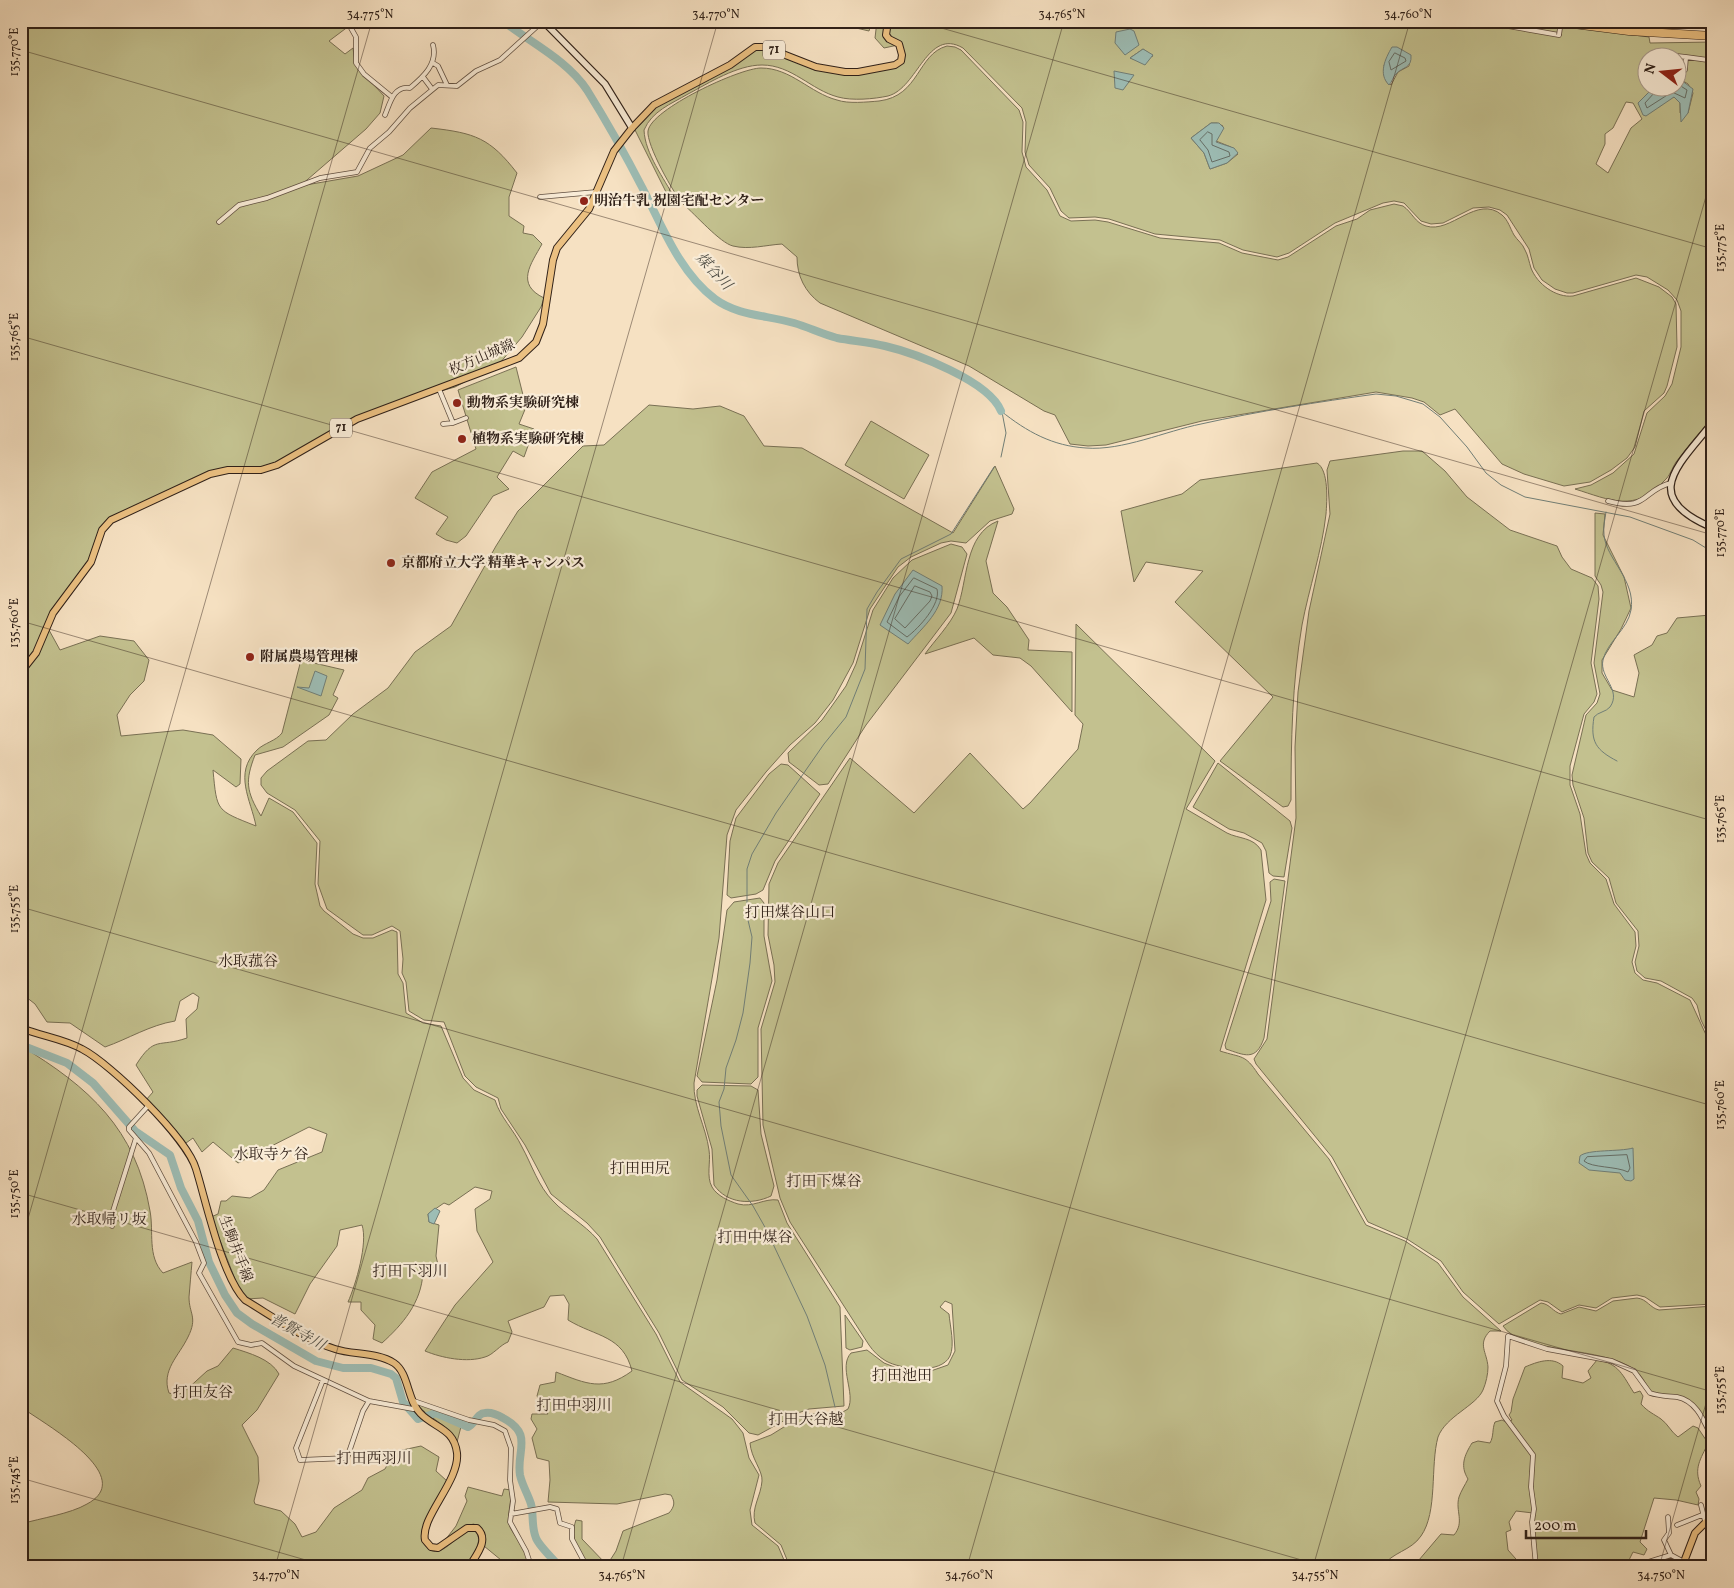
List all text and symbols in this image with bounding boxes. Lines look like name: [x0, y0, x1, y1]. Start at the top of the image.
text: 34.775°N: [347, 7, 393, 23]
text: 34.770°N: [692, 7, 740, 23]
text: 34.765°N: [1039, 7, 1086, 23]
text: 34.760°N: [1384, 7, 1432, 23]
text: 135.770°E: [7, 27, 23, 77]
road number: 71: [763, 40, 785, 60]
north arrow: [1636, 48, 1686, 98]
text: N: [1640, 61, 1661, 76]
place label: 明治牛乳 祝園宅配センター: [594, 192, 764, 211]
marker: 明治牛乳 祝園宅配センター: [578, 195, 590, 207]
text: 135.775°E: [1713, 224, 1729, 272]
water label: 煤谷川: [690, 248, 737, 297]
text: 135.765°E: [7, 313, 23, 361]
street label: 枚方山城線: [446, 336, 518, 380]
place label: 動物系実験研究棟: [467, 394, 579, 413]
marker: 動物系実験研究棟: [451, 397, 463, 409]
road number: 71: [330, 418, 352, 438]
place label: 植物系実験研究棟: [472, 430, 584, 449]
marker: 植物系実験研究棟: [456, 433, 468, 445]
text: 135.770°E: [1713, 508, 1729, 558]
place label: 京都府立大学 精華キャンパス: [401, 554, 585, 573]
marker: 京都府立大学 精華キャンパス: [385, 557, 397, 569]
text: 135.760°E: [7, 598, 23, 648]
place label: 附属農場管理棟: [260, 648, 358, 667]
marker: 附属農場管理棟: [244, 651, 256, 663]
text: 135.765°E: [1713, 795, 1729, 843]
text: 135.755°E: [7, 885, 23, 933]
district label: 打田煤谷山口: [745, 903, 835, 924]
district label: 水取菰谷: [218, 952, 278, 973]
text: 135.760°E: [1713, 1080, 1729, 1130]
district label: 水取寺ケ谷: [233, 1145, 309, 1166]
district label: 打田田尻: [610, 1159, 670, 1180]
text: 135.750°E: [7, 1169, 23, 1219]
district label: 打田下煤谷: [786, 1172, 862, 1193]
district label: 水取帰リ坂: [71, 1210, 147, 1231]
street label: 生駒井手線: [214, 1213, 256, 1285]
district label: 打田中煤谷: [717, 1228, 793, 1249]
district label: 打田下羽川: [372, 1262, 448, 1283]
water label: 普賢寺川: [266, 1309, 330, 1358]
district label: 打田池田: [872, 1366, 932, 1387]
text: 135.755°E: [1713, 1366, 1729, 1414]
district label: 打田友谷: [173, 1383, 233, 1404]
district label: 打田中羽川: [536, 1396, 612, 1417]
district label: 打田大谷越: [768, 1410, 844, 1431]
district label: 打田西羽川: [336, 1449, 412, 1470]
text: 135.745°E: [7, 1456, 23, 1504]
scale bar: [1526, 1508, 1646, 1540]
text: 200 m: [1534, 1516, 1577, 1537]
text: 34.770°N: [252, 1568, 300, 1584]
text: 34.765°N: [599, 1568, 646, 1584]
text: 34.760°N: [945, 1568, 993, 1584]
text: 34.755°N: [1292, 1568, 1338, 1584]
text: 34.750°N: [1637, 1568, 1685, 1584]

